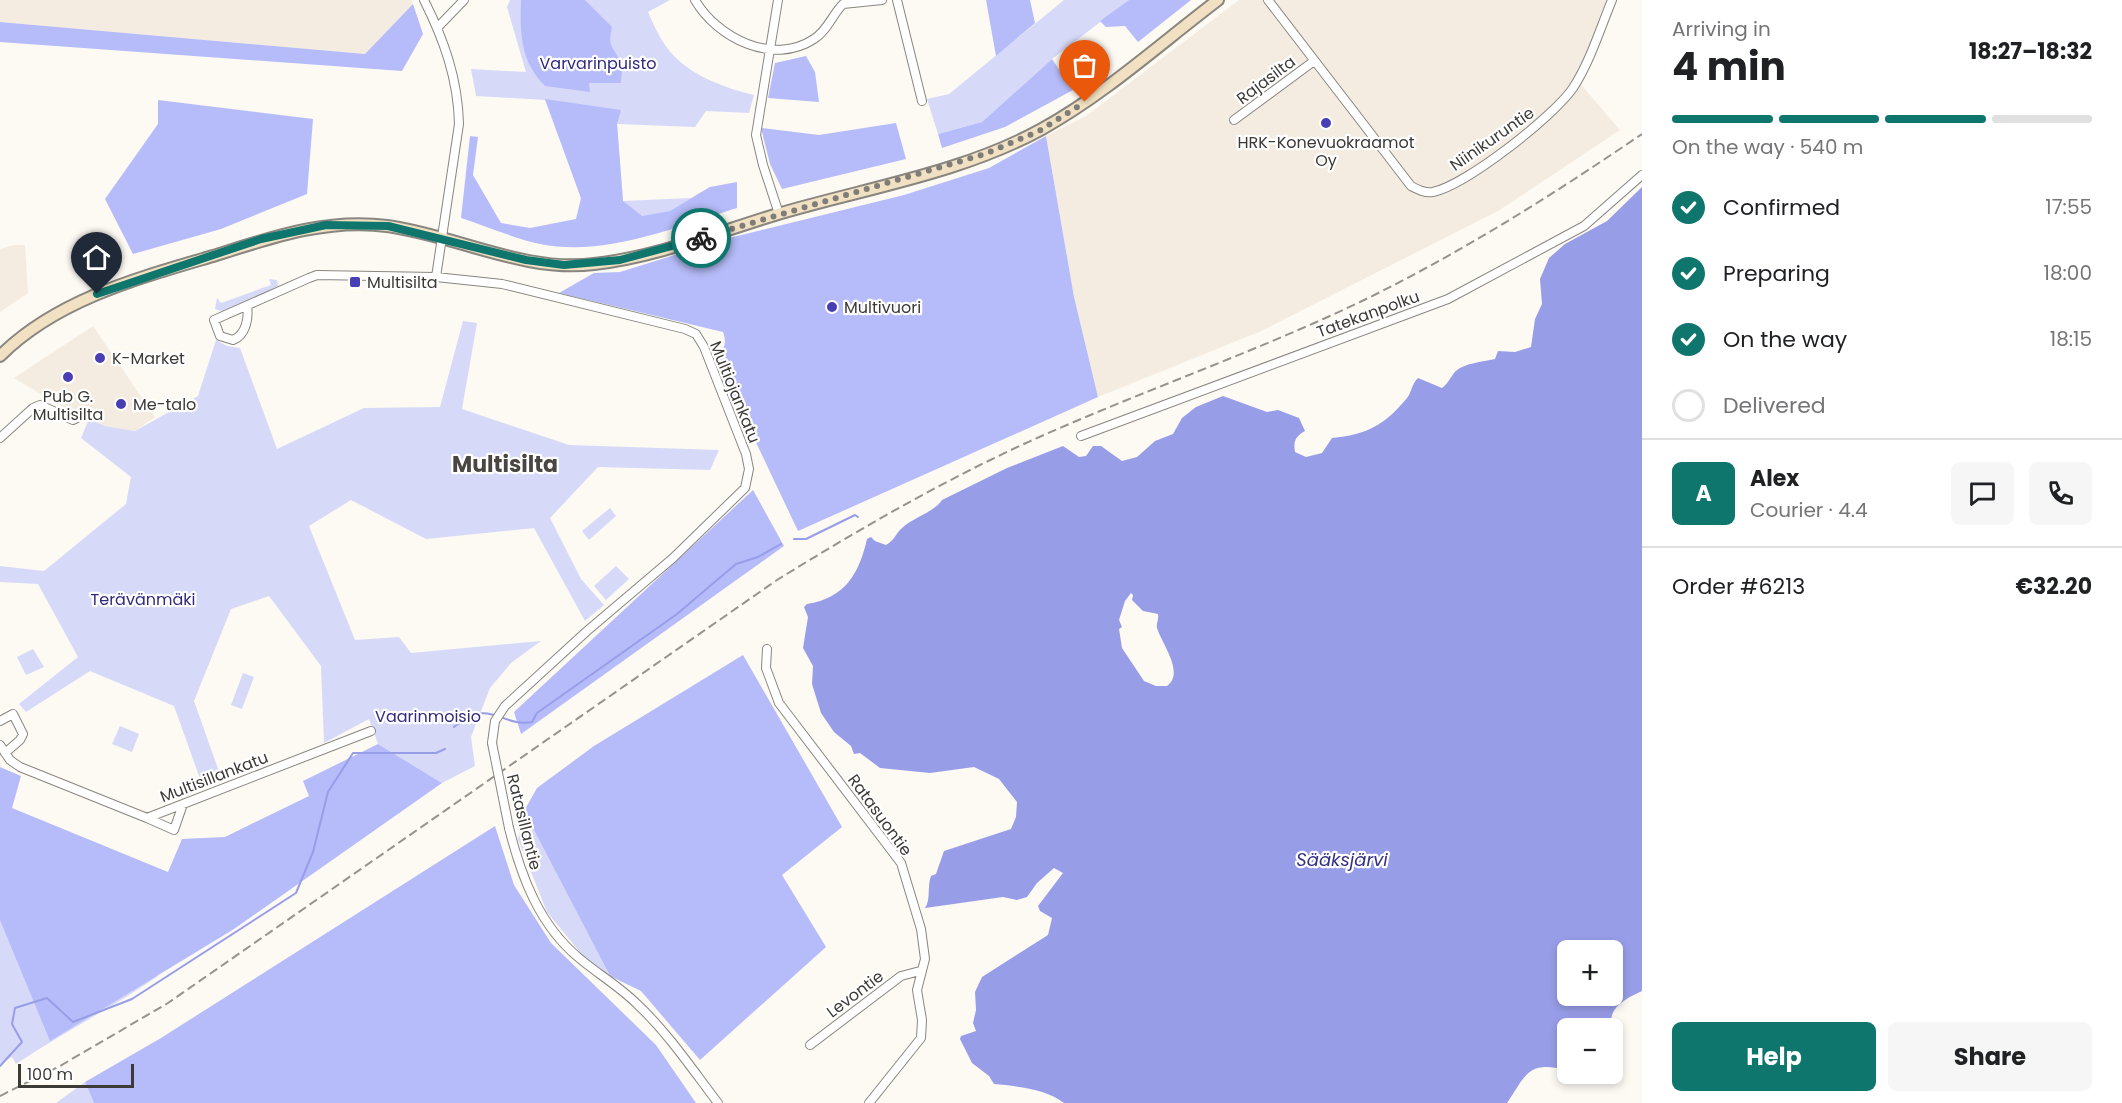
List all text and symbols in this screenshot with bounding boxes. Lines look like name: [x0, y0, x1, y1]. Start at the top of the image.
text: Arriving in: [1672, 15, 1771, 43]
text: 18:27–18:32: [1969, 36, 2092, 67]
text: 4 min: [1672, 39, 1786, 94]
pin: [1059, 40, 1110, 102]
icon: bag: [1068, 49, 1101, 82]
street label: Rajasilta: [1232, 50, 1300, 110]
park label: Varvarinpuisto: [540, 52, 656, 75]
street label: Niinikuruntie: [1445, 101, 1539, 176]
marker: HRK-Konevuokraamot Oy: [1319, 116, 1333, 130]
place label: HRK-Konevuokraamot Oy: [1237, 131, 1415, 172]
text: On the way · 540 m: [1672, 133, 1863, 161]
icon: check: [1672, 191, 1705, 224]
text: Confirmed: [1723, 192, 1840, 223]
text: 17:55: [2045, 193, 2092, 221]
courier: [671, 208, 731, 268]
icon: bike: [685, 222, 718, 255]
pin: [71, 232, 122, 294]
icon: home: [80, 241, 113, 274]
icon: check: [1672, 257, 1705, 290]
text: Preparing: [1723, 258, 1830, 289]
text: 18:00: [2044, 259, 2092, 287]
place label: Multisilta: [367, 271, 438, 294]
marker: Multisilta: [348, 275, 362, 289]
street label: Tatekanpolku: [1313, 285, 1423, 343]
place label: Multivuori: [844, 296, 921, 319]
marker: Multivuori: [825, 300, 839, 314]
icon: check: [1672, 323, 1705, 356]
text: On the way: [1723, 324, 1847, 355]
text: 18:15: [2050, 325, 2092, 353]
street label: Multiojankatu: [704, 338, 766, 446]
place label: K-Market: [112, 347, 185, 370]
marker: K-Market: [93, 351, 107, 365]
marker: Pub G. Multisilta: [61, 370, 75, 384]
place label: Pub G. Multisilta: [33, 385, 103, 426]
text: Delivered: [1723, 390, 1826, 421]
place label: Me-talo: [133, 393, 196, 416]
marker: Me-talo: [114, 397, 128, 411]
district label: Multisilta: [452, 449, 558, 480]
button: chat: [1951, 462, 2014, 525]
button: phone: [2029, 462, 2092, 525]
text: Alex: [1750, 463, 1799, 494]
text: A: [1695, 478, 1712, 509]
text: Courier · 4.4: [1750, 496, 1868, 524]
text: Order #6213: [1672, 571, 1805, 602]
text: €32.20: [2016, 571, 2092, 602]
park label: Terävänmäki: [91, 588, 195, 611]
park label: Vaarinmoisio: [375, 705, 481, 728]
street label: Multisillankatu: [157, 746, 271, 808]
street label: Ratasuontie: [843, 769, 918, 861]
street label: Ratasillantie: [501, 772, 547, 872]
water label: Sääksjärvi: [1296, 847, 1388, 872]
map controls: [1557, 940, 1623, 1084]
button: +: [1557, 940, 1623, 1006]
street label: Levontie: [822, 965, 888, 1023]
button: −: [1557, 1018, 1623, 1084]
button: Help: [1672, 1022, 1876, 1091]
button: Share: [1888, 1022, 2092, 1091]
scale bar: [18, 1061, 134, 1088]
text: 100 m: [27, 1063, 73, 1086]

